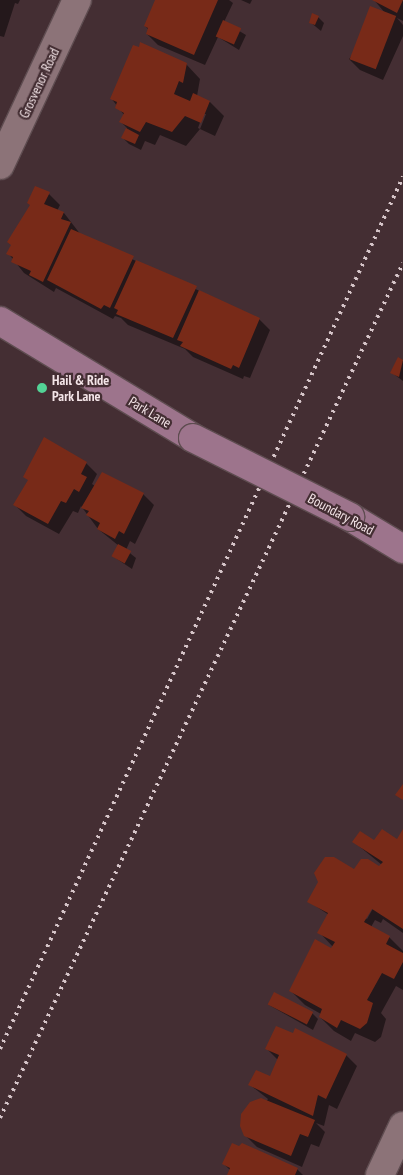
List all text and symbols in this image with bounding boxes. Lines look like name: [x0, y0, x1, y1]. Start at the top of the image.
street label: Grosvenor Road: [15, 45, 63, 121]
place label: Hail & Ride Park Lane: [52, 372, 109, 404]
marker: Hail & Ride Park Lane: [36, 382, 48, 394]
street label: Park Lane: [126, 393, 174, 431]
street label: Boundary Road: [305, 490, 377, 538]

